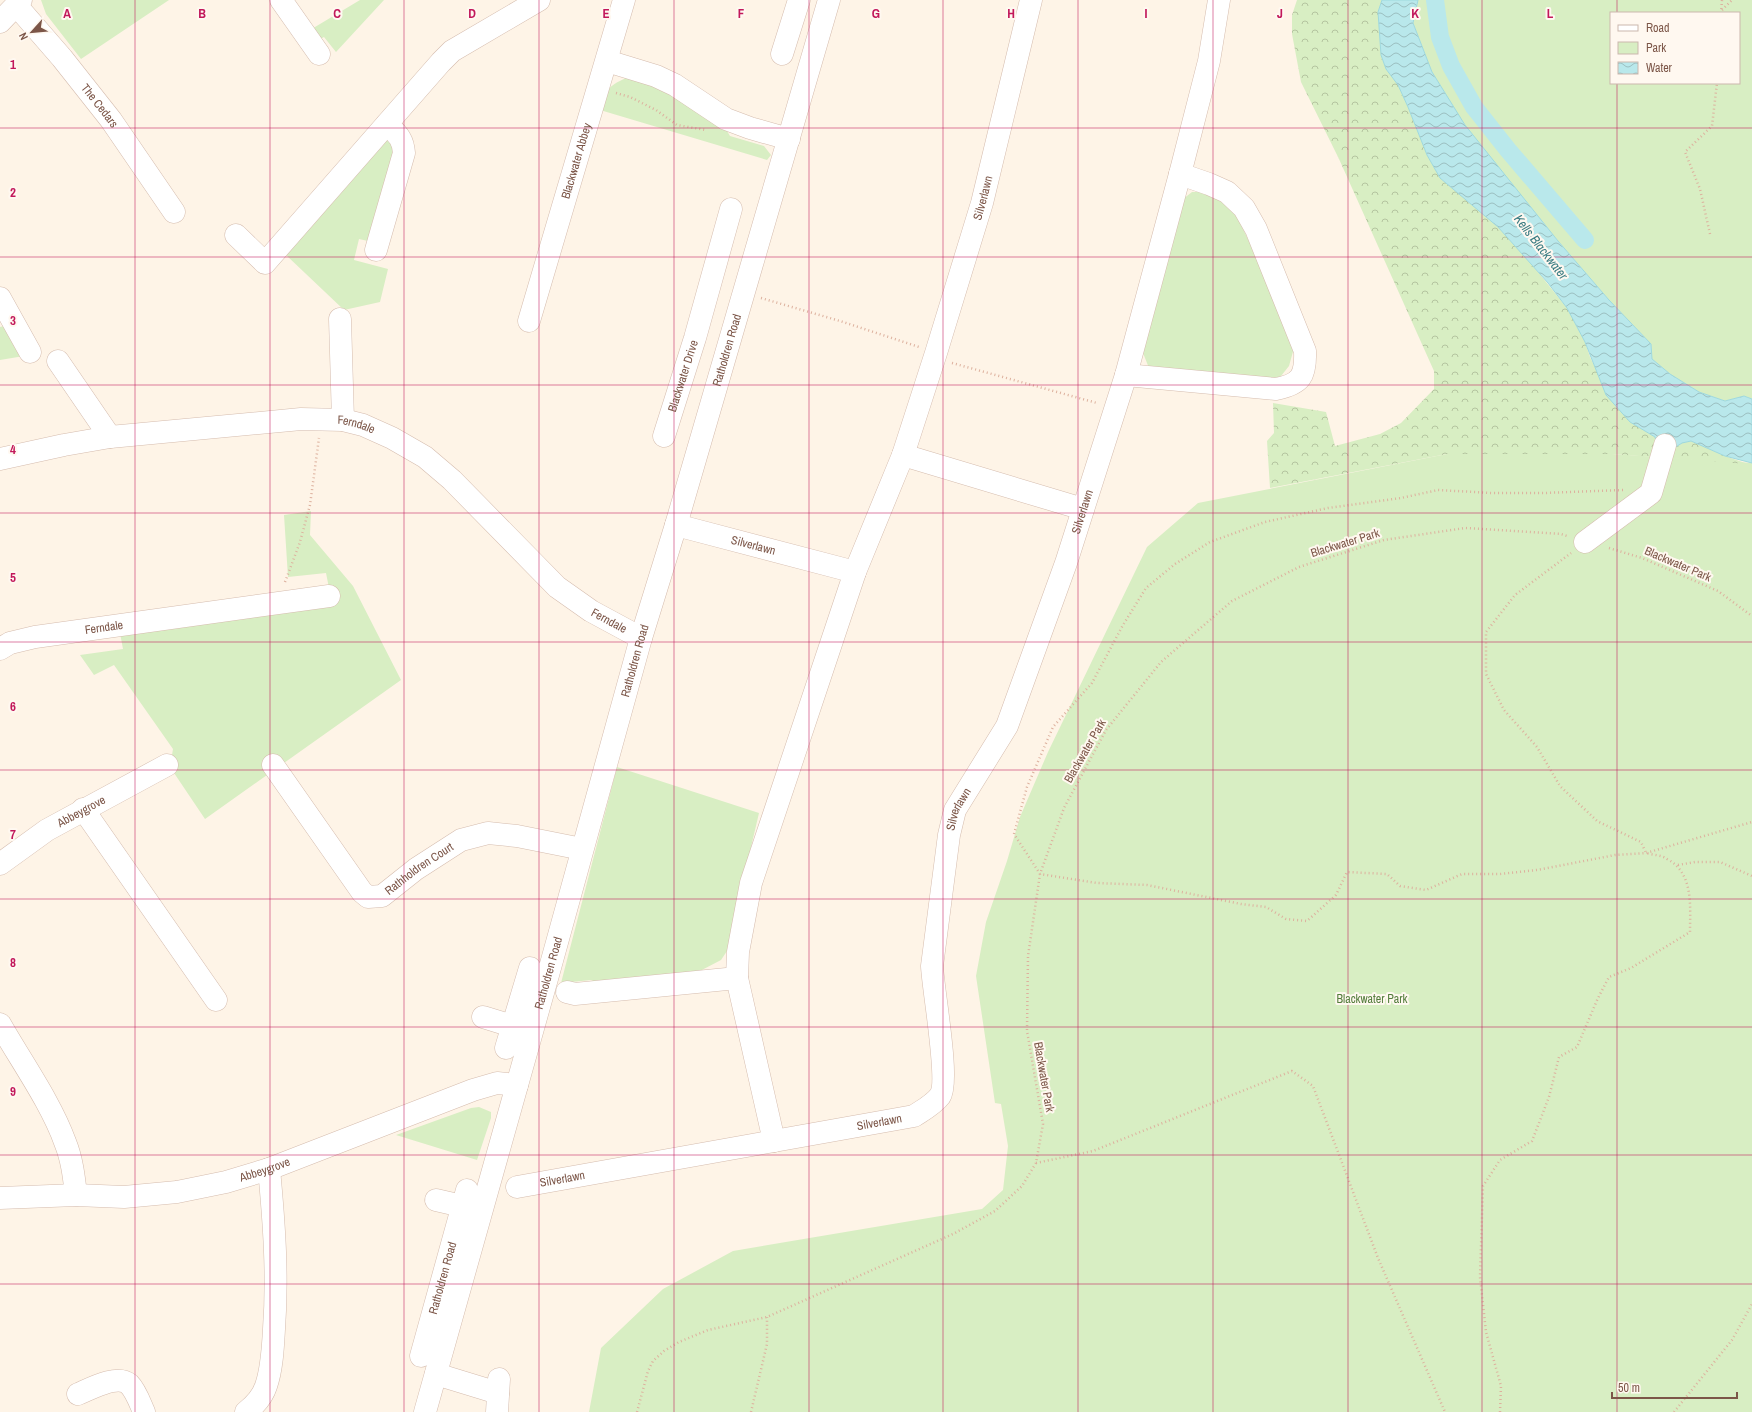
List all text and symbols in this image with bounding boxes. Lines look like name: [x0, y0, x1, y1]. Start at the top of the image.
text: A: [63, 5, 71, 22]
text: B: [198, 5, 206, 22]
text: C: [333, 5, 341, 22]
text: D: [468, 5, 476, 22]
text: E: [602, 5, 610, 22]
text: F: [738, 5, 745, 22]
text: G: [872, 5, 880, 22]
text: H: [1007, 5, 1015, 22]
text: I: [1145, 5, 1148, 22]
text: J: [1277, 5, 1283, 22]
text: K: [1411, 5, 1419, 22]
text: L: [1547, 5, 1554, 22]
north arrow: [12, 12, 52, 52]
legend: [1610, 12, 1740, 84]
text: Road: [1646, 20, 1670, 36]
text: N: [15, 30, 31, 43]
text: Park: [1646, 40, 1666, 56]
text: 1: [10, 56, 16, 73]
text: Water: [1646, 60, 1673, 76]
street label: The Cedars: [77, 81, 122, 131]
street label: Blackwater Abbey: [558, 121, 595, 201]
street label: Silverlawn: [969, 174, 996, 222]
text: 2: [10, 184, 16, 201]
water label: Kells Blackwater: [1510, 211, 1572, 283]
text: 3: [10, 312, 16, 329]
street label: Ratholdren Road: [709, 312, 745, 388]
street label: Blackwater Drive: [664, 338, 702, 414]
street label: Ferndale: [338, 412, 378, 437]
text: 4: [10, 441, 16, 458]
street label: Silverlawn: [1068, 488, 1097, 536]
street label: Blackwater Park: [1309, 525, 1381, 561]
street label: Silverlawn: [729, 532, 777, 559]
street label: Blackwater Park: [1642, 543, 1714, 585]
text: 5: [10, 569, 16, 586]
street label: Ferndale: [588, 605, 630, 637]
street label: Ferndale: [84, 617, 124, 638]
street label: Ratholdren Road: [617, 623, 653, 699]
text: 6: [10, 698, 16, 715]
street label: Blackwater Park: [1060, 716, 1110, 786]
street label: Silverlawn: [942, 785, 975, 832]
street label: Abbeygrove: [53, 792, 108, 831]
text: 7: [10, 826, 16, 843]
street label: Rathholdren Court: [382, 839, 457, 899]
street label: Ratholdren Road: [531, 935, 566, 1011]
text: 8: [10, 954, 16, 971]
park label: Blackwater Park: [1336, 991, 1408, 1007]
street label: Blackwater Park: [1030, 1041, 1058, 1113]
text: 9: [10, 1083, 16, 1100]
street label: Silverlawn: [855, 1110, 903, 1134]
street label: Abbeygrove: [236, 1154, 292, 1186]
street label: Silverlawn: [538, 1167, 586, 1191]
street label: Ratholdren Road: [425, 1240, 460, 1316]
scale bar: [1612, 1374, 1737, 1400]
text: 50 m: [1618, 1380, 1640, 1396]

